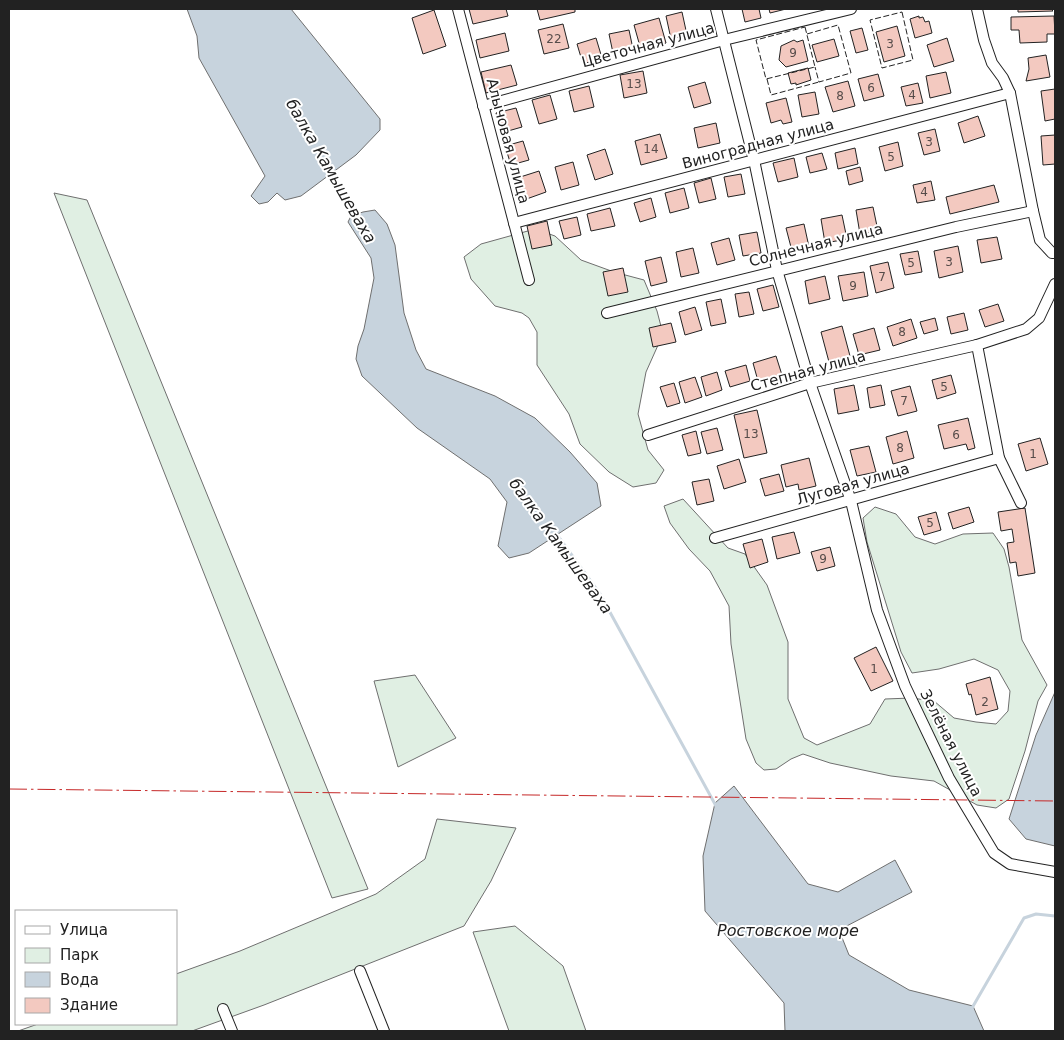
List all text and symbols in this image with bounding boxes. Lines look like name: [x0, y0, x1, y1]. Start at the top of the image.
street label: Цветочная улица: [580, 19, 716, 71]
house number: 22: [546, 32, 562, 46]
house number: 3: [886, 37, 894, 51]
house number: 9: [789, 46, 797, 60]
street label: Алычовая улица: [483, 76, 533, 206]
house number: 13: [626, 77, 642, 91]
house number: 6: [867, 81, 875, 95]
house number: 4: [908, 88, 916, 102]
house number: 8: [836, 89, 844, 103]
water label: балка Камышеваха: [282, 96, 380, 246]
street label: Виноградная улица: [680, 115, 836, 173]
house number: 3: [925, 135, 933, 149]
house number: 14: [643, 142, 659, 156]
house number: 5: [887, 150, 895, 164]
house number: 4: [920, 185, 928, 199]
street label: Солнечная улица: [747, 220, 885, 270]
house number: 3: [945, 255, 953, 269]
house number: 5: [907, 256, 915, 270]
house number: 7: [878, 270, 886, 284]
house number: 9: [849, 279, 857, 293]
house number: 8: [898, 325, 906, 339]
street label: Степная улица: [748, 347, 868, 395]
house number: 5: [940, 380, 948, 394]
house number: 7: [900, 394, 908, 408]
house number: 13: [743, 427, 759, 441]
house number: 6: [952, 428, 960, 442]
house number: 8: [896, 441, 904, 455]
house number: 1: [1029, 447, 1037, 461]
street label: Луговая улица: [794, 459, 912, 509]
water label: балка Камышеваха: [505, 474, 617, 618]
house number: 5: [926, 516, 934, 530]
house number: 9: [819, 552, 827, 566]
house number: 1: [870, 662, 878, 676]
street label: Зелёная улица: [916, 686, 986, 800]
house number: 2: [981, 695, 989, 709]
legend: [15, 910, 178, 1025]
text: Улица: [60, 921, 108, 939]
water label: Ростовское море: [717, 921, 859, 940]
text: Парк: [60, 946, 99, 964]
text: Вода: [60, 971, 99, 989]
text: Здание: [60, 996, 118, 1014]

